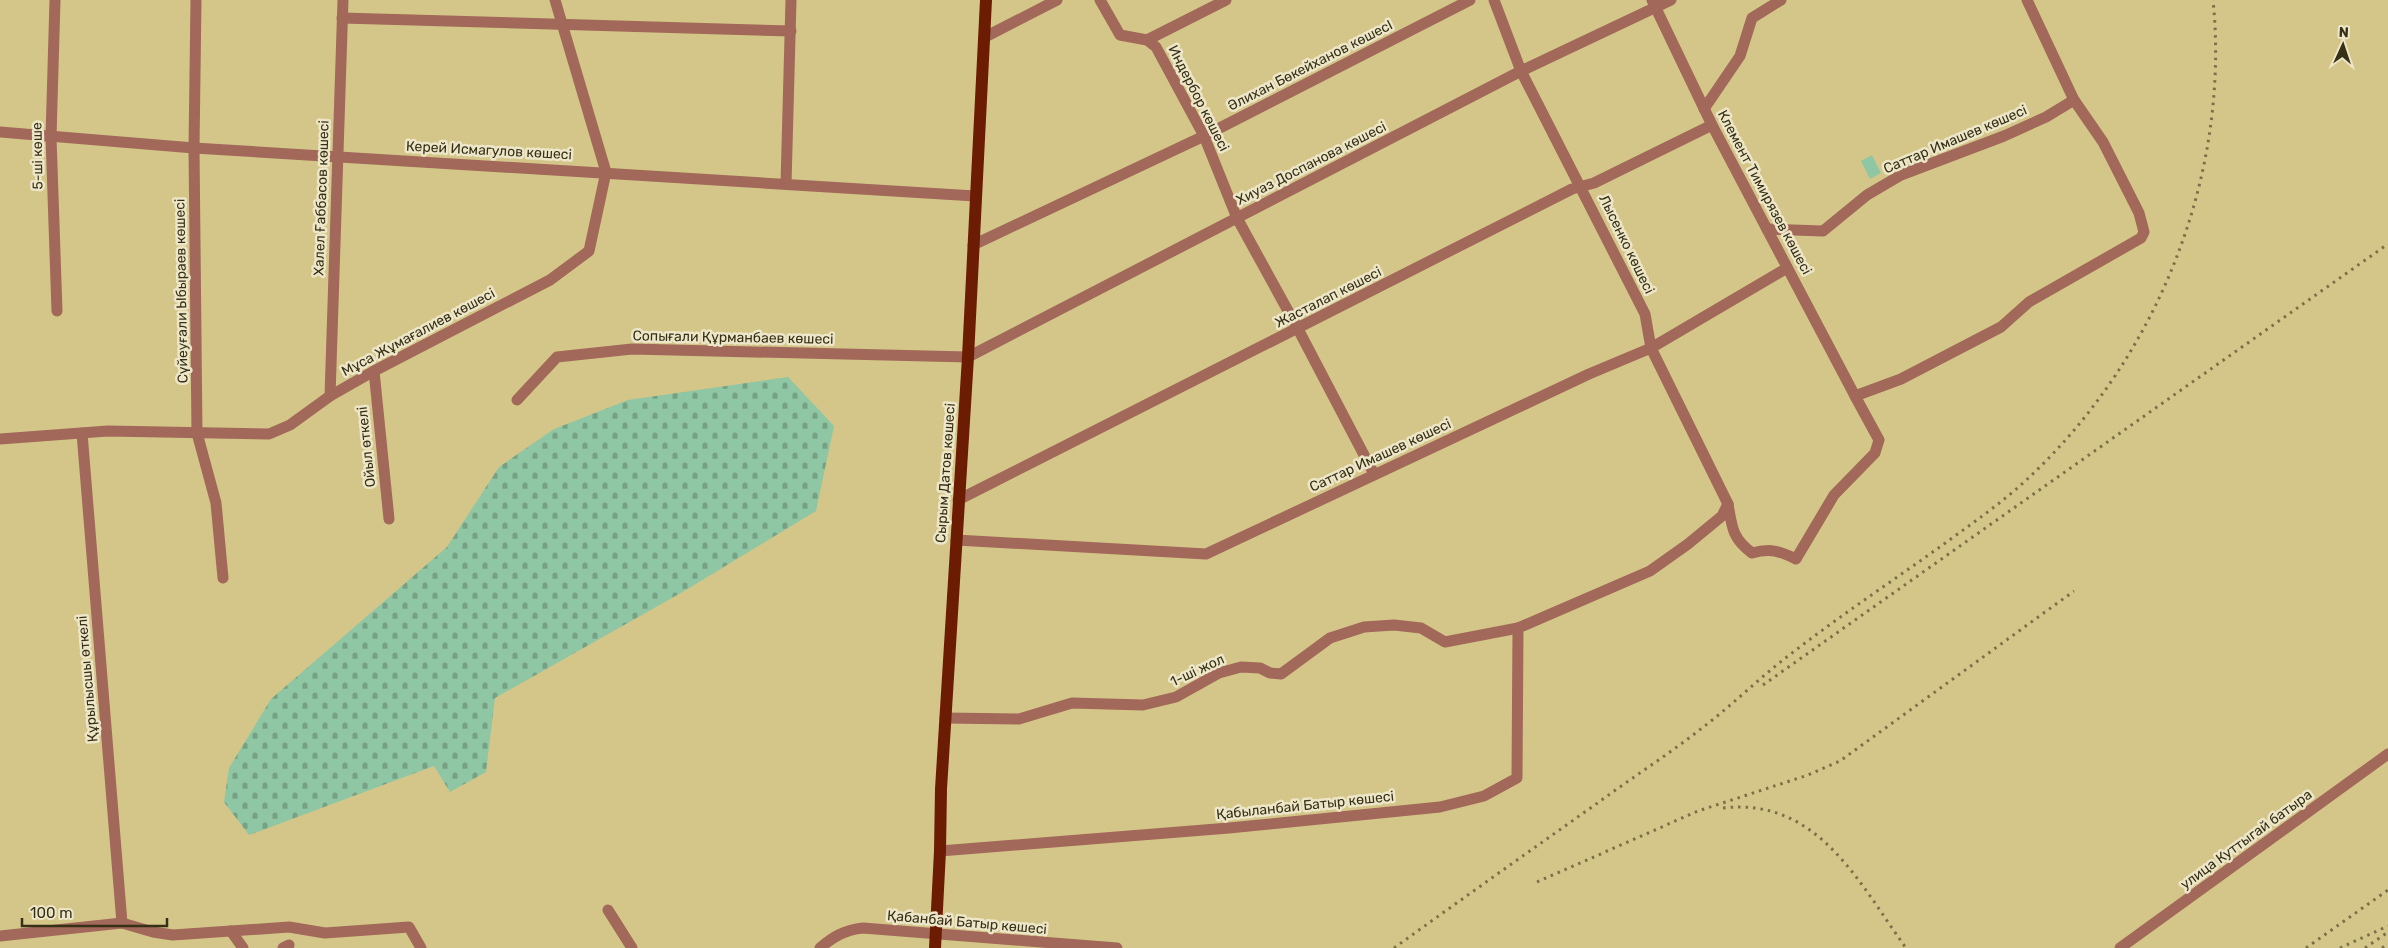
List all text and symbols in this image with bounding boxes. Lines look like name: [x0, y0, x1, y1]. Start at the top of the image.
street label: Әлихан Бөкейханов көшесI: [1225, 16, 1396, 115]
north arrow: [2318, 20, 2368, 70]
text: N: [2338, 24, 2349, 41]
street label: Индербор көшесі: [1164, 42, 1233, 154]
street label: Саттар Имашев көшесі: [1881, 102, 2029, 177]
street label: Клемент Тимирязев көшесі: [1714, 107, 1815, 277]
street label: Хиуаз Доспанова көшесі: [1233, 118, 1389, 209]
street label: Халел Ғаббасов көшесі: [310, 120, 333, 276]
street label: 5-шi көше: [28, 122, 47, 190]
street label: Керей Исмагулов көшесі: [406, 138, 572, 163]
street label: Лысенко көшесі: [1595, 192, 1658, 296]
street label: Сүйеуғали Ыбыраев көшесi: [171, 199, 192, 383]
street label: Жасталап көшесі: [1272, 263, 1384, 332]
street label: Мұса Жұмағалиев көшесі: [339, 285, 498, 380]
street label: Сопығали Құрманбаев көшесі: [632, 327, 834, 348]
street label: Сырым Датов көшесі: [932, 403, 959, 544]
street label: Ойыл өткелі: [354, 406, 379, 488]
street label: Саттар Имашев көшесі: [1307, 415, 1454, 496]
street label: Құрылысшы өткелі: [74, 615, 101, 743]
street label: 1-ші жол: [1167, 651, 1227, 690]
street label: улица Куттыгай батыра: [2177, 786, 2315, 893]
street label: Қабыланбай Батыр көшесі: [1215, 788, 1395, 823]
scale bar: [22, 896, 168, 928]
text: 100 m: [30, 904, 72, 922]
street label: Қабанбай Батыр көшесі: [886, 907, 1048, 938]

